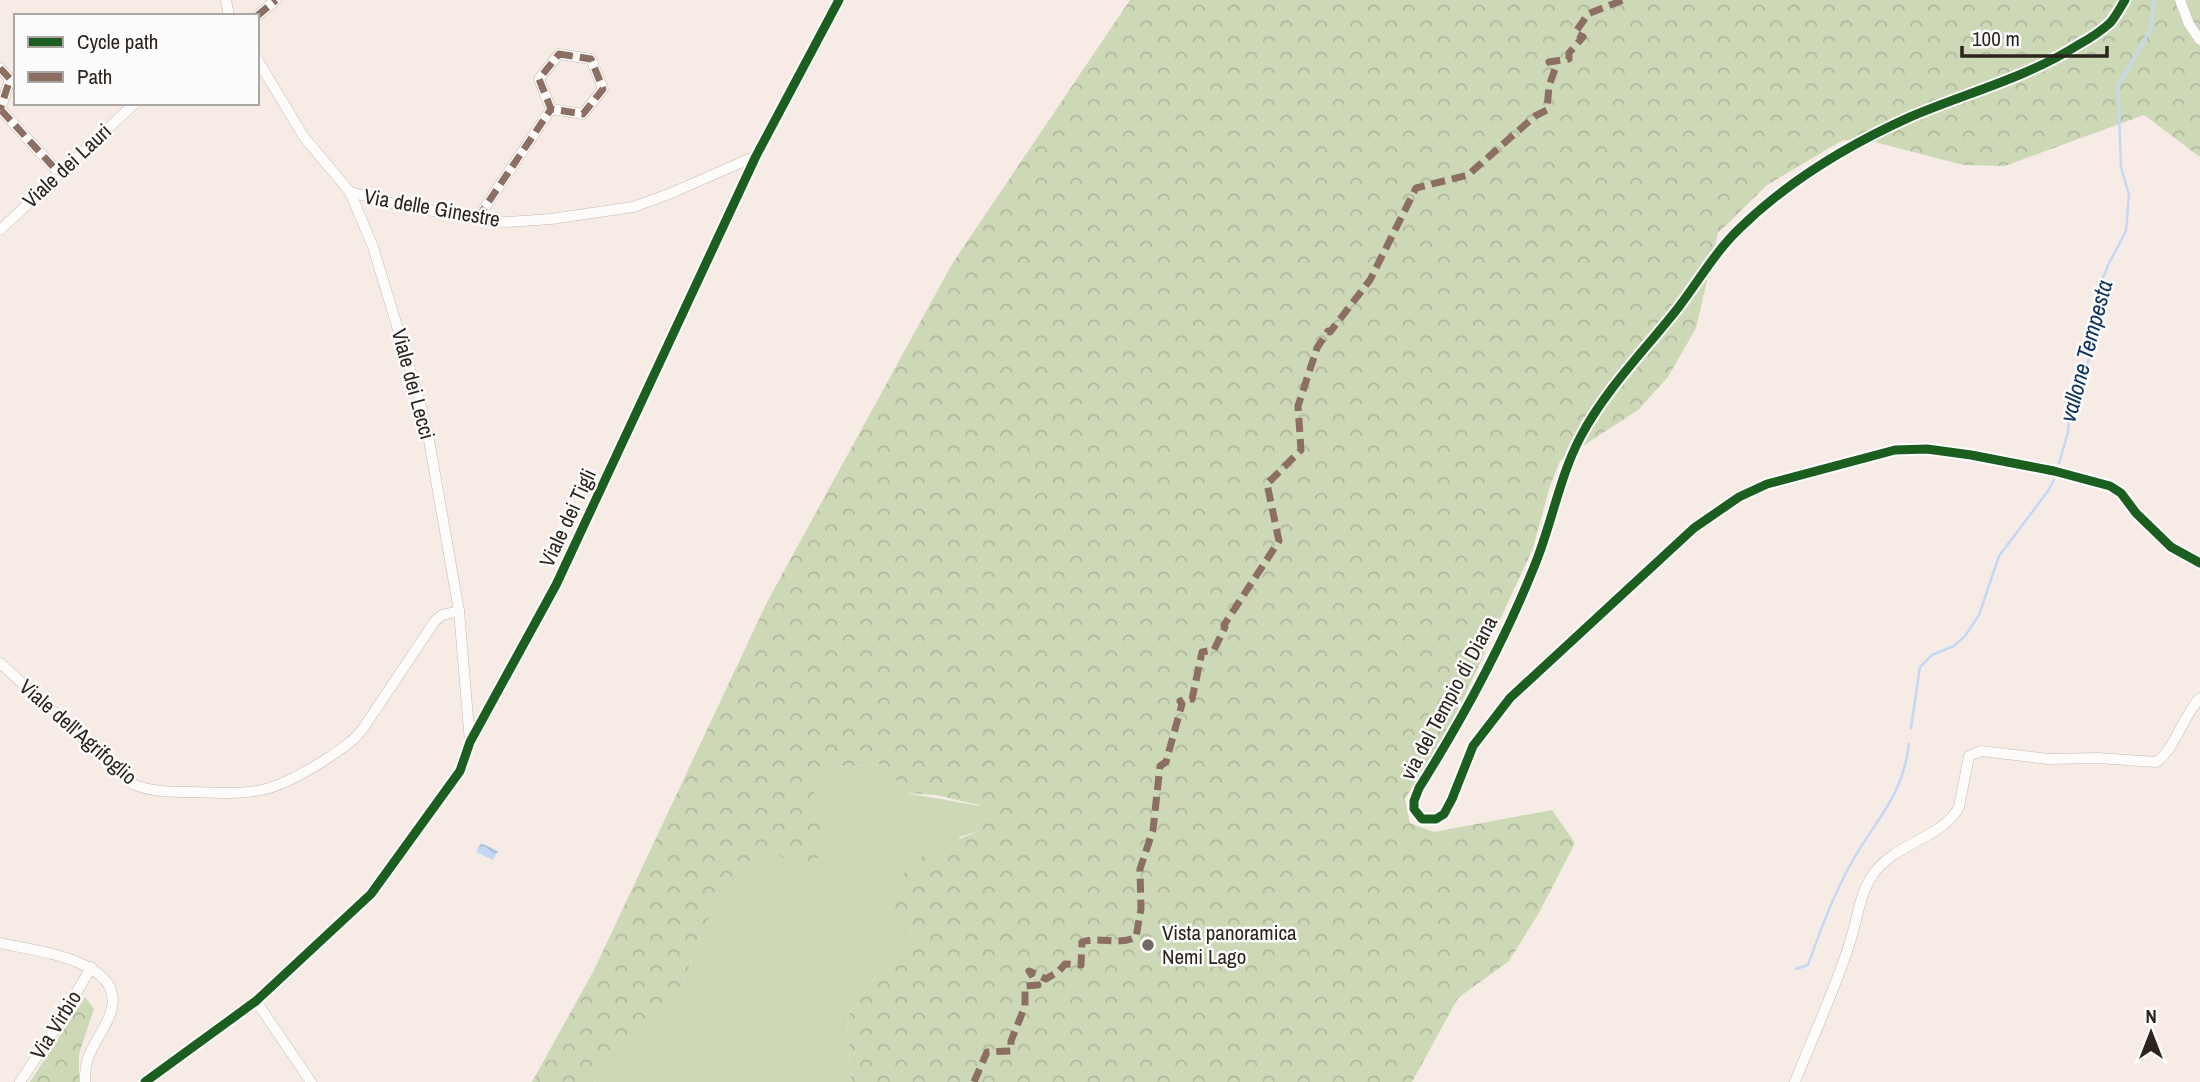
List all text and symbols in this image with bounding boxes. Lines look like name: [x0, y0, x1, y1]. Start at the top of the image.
legend: [14, 14, 259, 105]
scale bar: [1962, 14, 2107, 58]
text: 100 m: [1972, 24, 2020, 53]
text: Cycle path: [77, 27, 158, 56]
text: Path: [77, 62, 112, 91]
street label: Viale dei Lauri: [16, 117, 117, 214]
street label: Via delle Ginestre: [362, 181, 502, 234]
water label: vallone Tempesta: [2052, 276, 2119, 425]
street label: Viale dei Lecci: [385, 325, 442, 443]
street label: Viale dei Tigli: [532, 464, 603, 572]
street label: via del Tempio di Diana: [1393, 610, 1504, 785]
street label: Viale dell'Agrifoglio: [13, 672, 144, 791]
place label: Vista panoramica Nemi Lago: [1162, 918, 1297, 971]
marker: Vista panoramica Nemi Lago: [1140, 937, 1156, 953]
street label: Via Virbio: [23, 985, 88, 1065]
north arrow: [2116, 998, 2186, 1068]
text: N: [2145, 1003, 2157, 1029]

